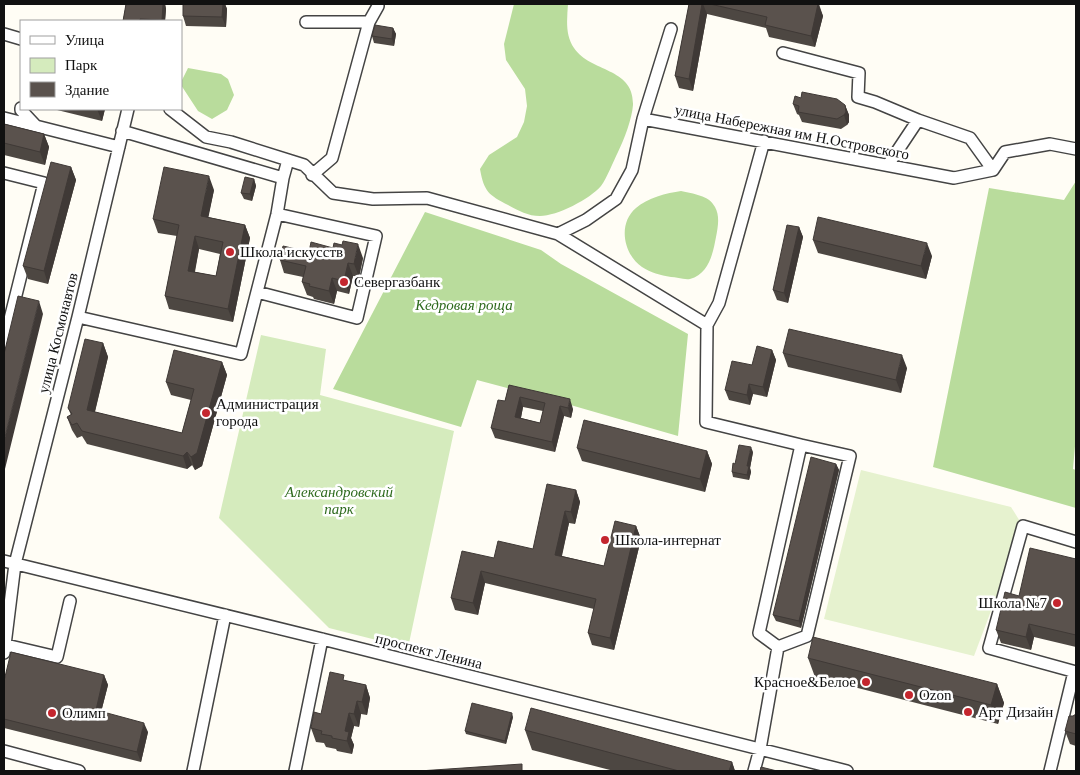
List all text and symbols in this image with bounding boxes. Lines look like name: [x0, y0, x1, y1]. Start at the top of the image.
legend: [20, 20, 182, 110]
text: Улица: [65, 32, 104, 48]
text: Парк: [65, 57, 98, 73]
text: Здание: [65, 82, 109, 98]
street label: улица Набережная им Н.Островского: [674, 101, 910, 163]
place label: Школа искусcтв: [240, 244, 343, 260]
marker: Школа искусcтв: [224, 246, 236, 258]
street label: улица Космонавтов: [35, 271, 81, 395]
place label: Севергазбанк: [354, 274, 441, 290]
marker: Севергазбанк: [338, 276, 350, 288]
park label: Кедровая роща: [414, 297, 513, 313]
place label: Администрация города: [216, 396, 319, 429]
marker: Администрация города: [200, 407, 212, 419]
park label: Александровский парк: [284, 484, 393, 517]
place label: Школа-интернат: [615, 532, 721, 548]
marker: Школа-интернат: [599, 534, 611, 546]
place label: Школа №7: [978, 595, 1047, 611]
marker: Школа №7: [1051, 597, 1063, 609]
street label: проспект Ленина: [374, 630, 484, 672]
place label: Красное&Белое: [754, 674, 856, 690]
marker: Красное&Белое: [860, 676, 872, 688]
place label: Ozon: [919, 687, 952, 703]
marker: Ozon: [903, 689, 915, 701]
place label: Арт Дизайн: [978, 704, 1053, 720]
place label: Олимп: [62, 705, 106, 721]
marker: Арт Дизайн: [962, 706, 974, 718]
marker: Олимп: [46, 707, 58, 719]

